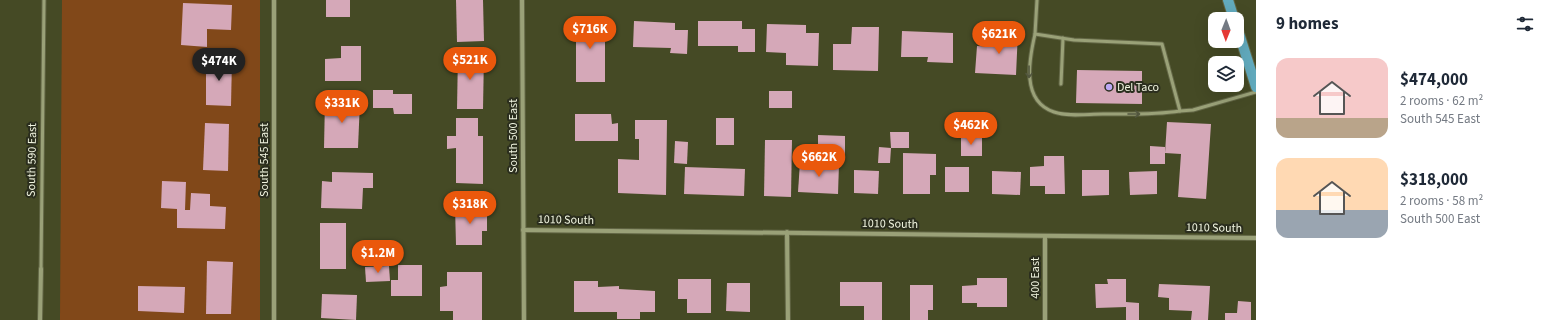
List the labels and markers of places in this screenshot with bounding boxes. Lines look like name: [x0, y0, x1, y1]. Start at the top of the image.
pin: $716K: [562, 16, 618, 50]
pin: $621K: [971, 21, 1027, 55]
pin: $521K: [442, 47, 498, 81]
pin: $474K: [191, 48, 247, 82]
place label: Del Taco: [1117, 79, 1159, 96]
marker: Del Taco: [1104, 82, 1114, 92]
pin: $331K: [314, 90, 370, 124]
pin: $462K: [943, 112, 999, 146]
pin: $662K: [791, 144, 847, 178]
pin: $318K: [442, 191, 498, 225]
pin: $1.2M: [350, 240, 406, 274]

